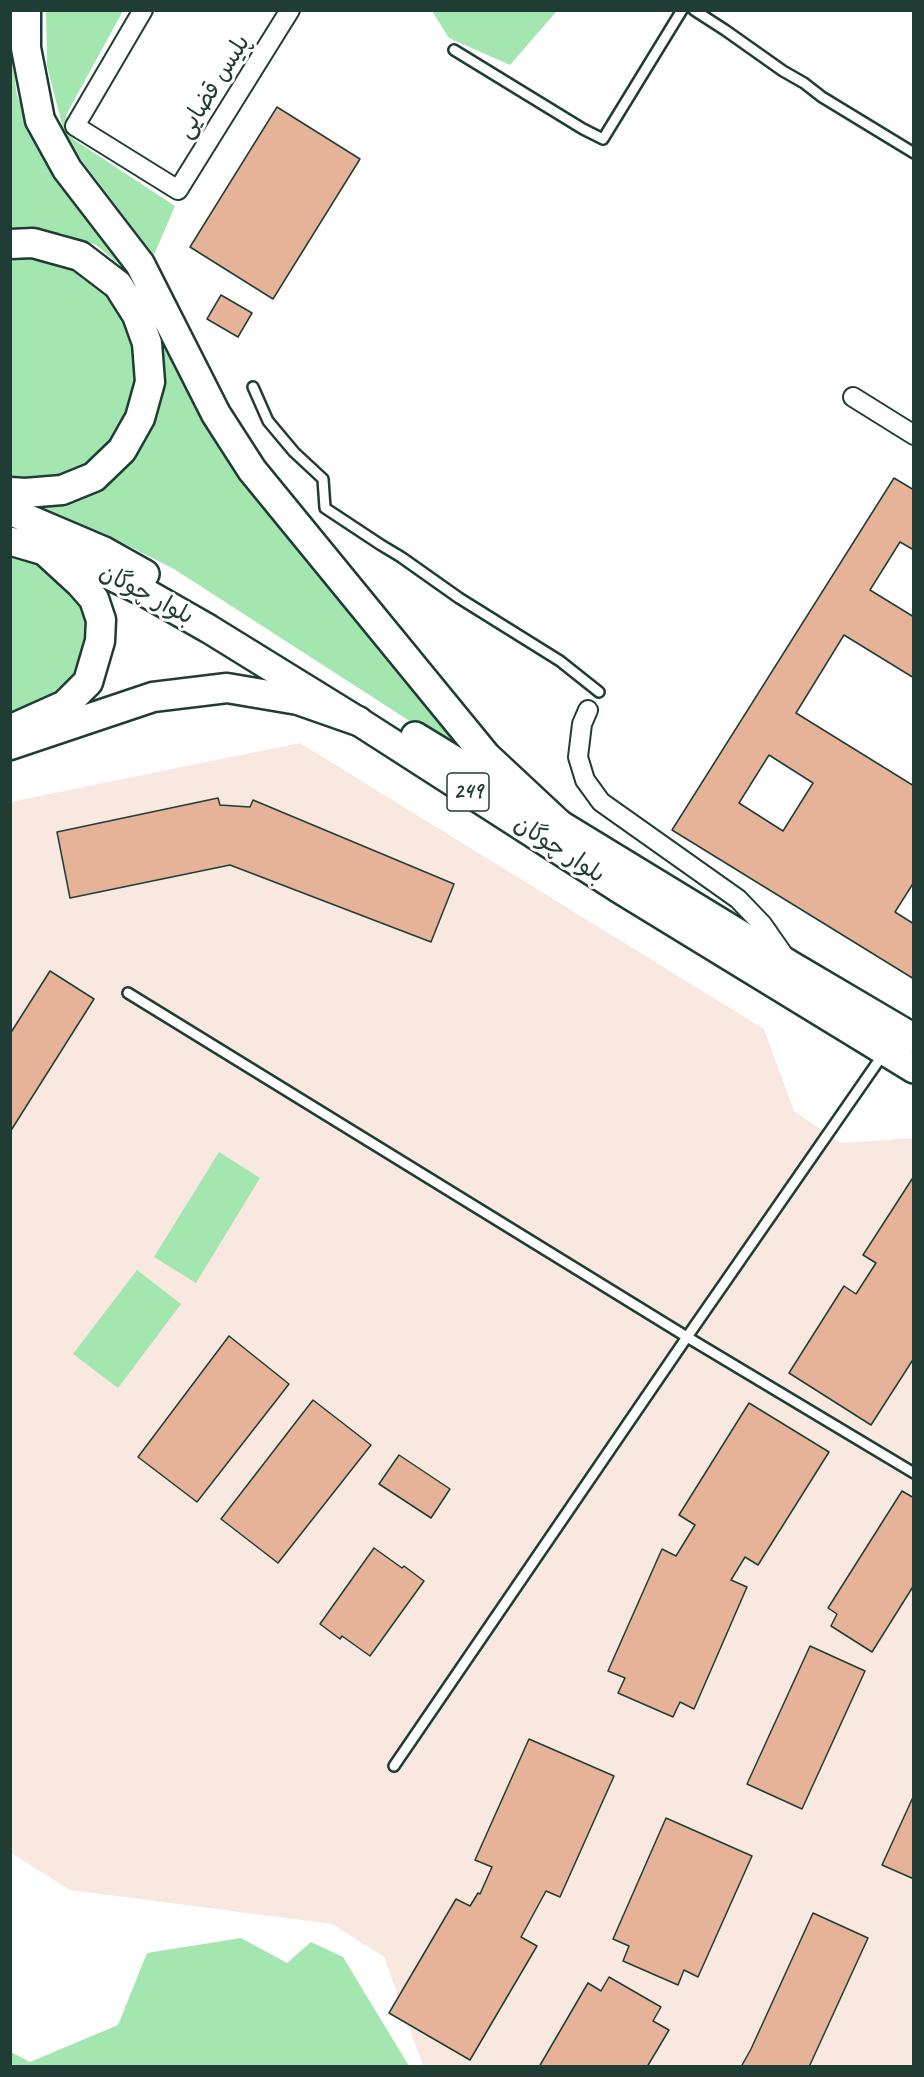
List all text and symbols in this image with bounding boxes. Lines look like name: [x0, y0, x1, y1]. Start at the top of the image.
street label: پلیس قضایی: [171, 30, 257, 144]
street label: بلوار چوگان: [94, 558, 198, 632]
road number: 249: [447, 773, 489, 811]
street label: بلوار چوگان: [508, 810, 610, 890]

